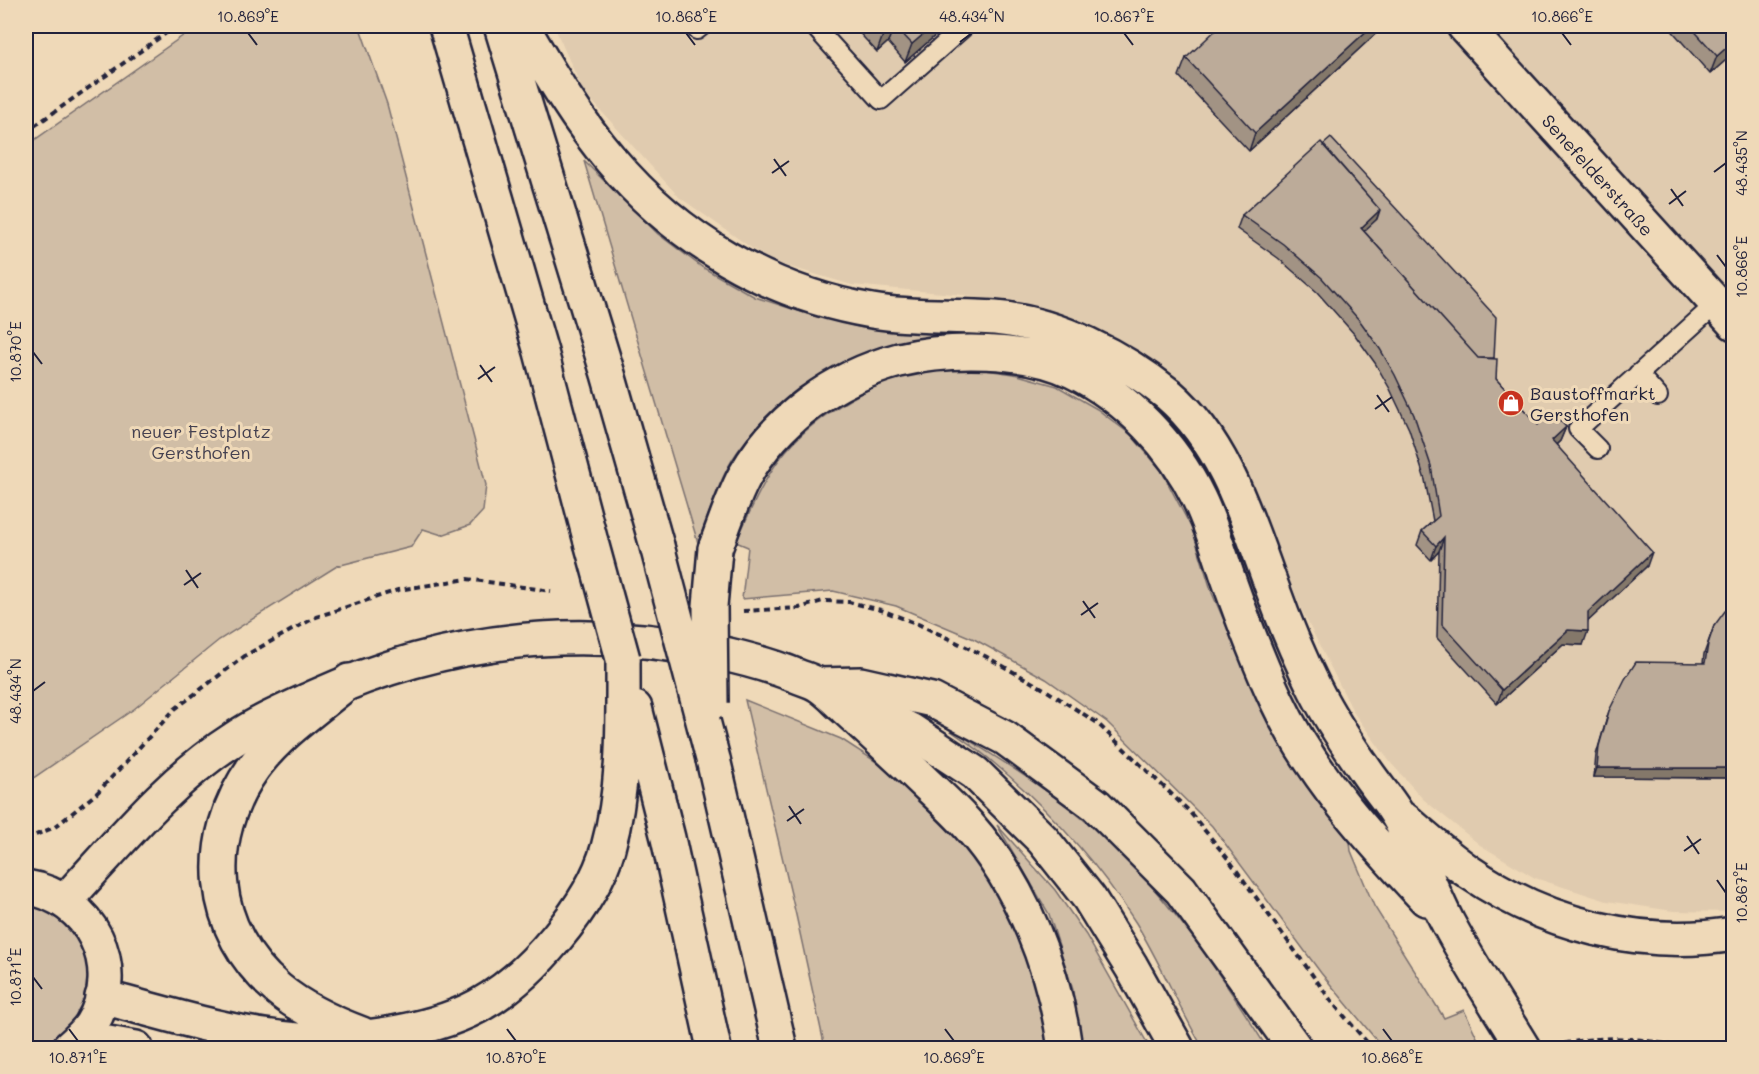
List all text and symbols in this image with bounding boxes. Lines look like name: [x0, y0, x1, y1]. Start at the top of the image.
text: 10.869°E: [217, 6, 279, 26]
text: 10.868°E: [655, 6, 717, 26]
text: 48.434°N: [939, 6, 1005, 26]
text: 10.867°E: [1093, 6, 1155, 26]
text: 10.866°E: [1531, 6, 1593, 26]
street label: Senefelderstraße: [1537, 109, 1659, 241]
text: 48.435°N: [1731, 130, 1751, 196]
text: 10.866°E: [1731, 236, 1751, 298]
text: 10.870°E: [5, 321, 25, 383]
place label: Baustoffmarkt Gersthofen: [1530, 381, 1656, 426]
shop icon: Baustoffmarkt Gersthofen: [1496, 388, 1526, 418]
park label: neuer Festplatz Gersthofen: [131, 419, 271, 464]
text: 48.434°N: [5, 658, 25, 724]
text: 10.867°E: [1731, 862, 1751, 924]
text: 10.871°E: [5, 947, 25, 1006]
text: 10.871°E: [49, 1047, 108, 1067]
text: 10.870°E: [485, 1047, 547, 1067]
text: 10.869°E: [923, 1047, 985, 1067]
text: 10.868°E: [1361, 1047, 1423, 1067]

